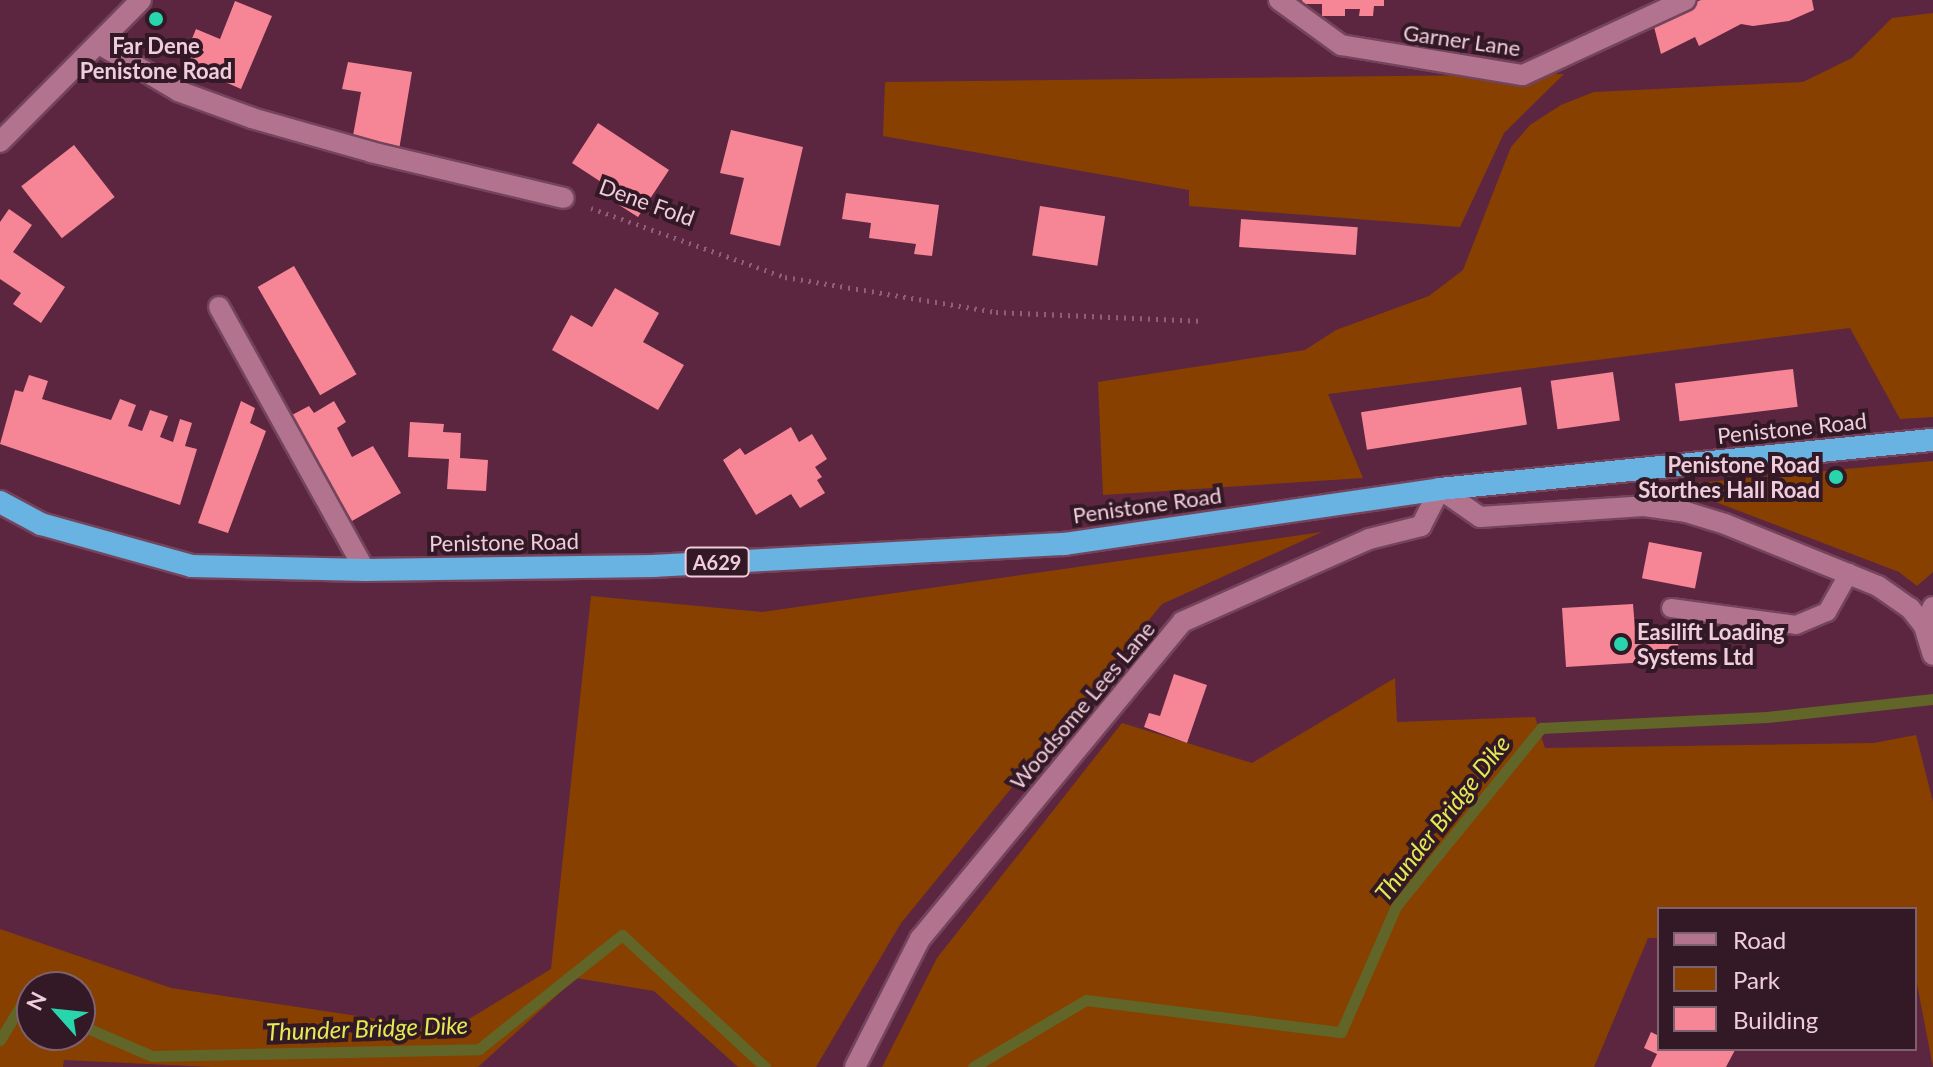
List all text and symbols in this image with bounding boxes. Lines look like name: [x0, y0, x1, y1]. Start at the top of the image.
marker: Far Dene Penistone Road: [147, 10, 165, 28]
street label: Garner Lane: [1401, 19, 1523, 61]
place label: Far Dene Penistone Road: [80, 32, 232, 84]
street label: Dene Fold: [596, 173, 698, 231]
street label: Penistone Road: [1716, 407, 1868, 449]
place label: Penistone Road Storthes Hall Road: [1638, 451, 1820, 502]
marker: Penistone Road Storthes Hall Road: [1827, 468, 1845, 486]
street label: Penistone Road: [1071, 481, 1223, 529]
street label: Penistone Road: [429, 527, 579, 557]
road number: A629: [683, 546, 751, 578]
street label: Woodsome Lees Lane: [1004, 616, 1160, 794]
place label: Easilift Loading Systems Ltd: [1637, 618, 1785, 670]
marker: Easilift Loading Systems Ltd: [1612, 635, 1630, 653]
water label: Thunder Bridge Dike: [1368, 729, 1516, 907]
legend: [1657, 907, 1917, 1051]
text: Road: [1733, 925, 1786, 954]
text: Park: [1733, 965, 1780, 994]
north arrow: [16, 971, 96, 1051]
text: N: [20, 987, 52, 1014]
text: Building: [1733, 1005, 1818, 1034]
water label: Thunder Bridge Dike: [265, 1010, 469, 1046]

